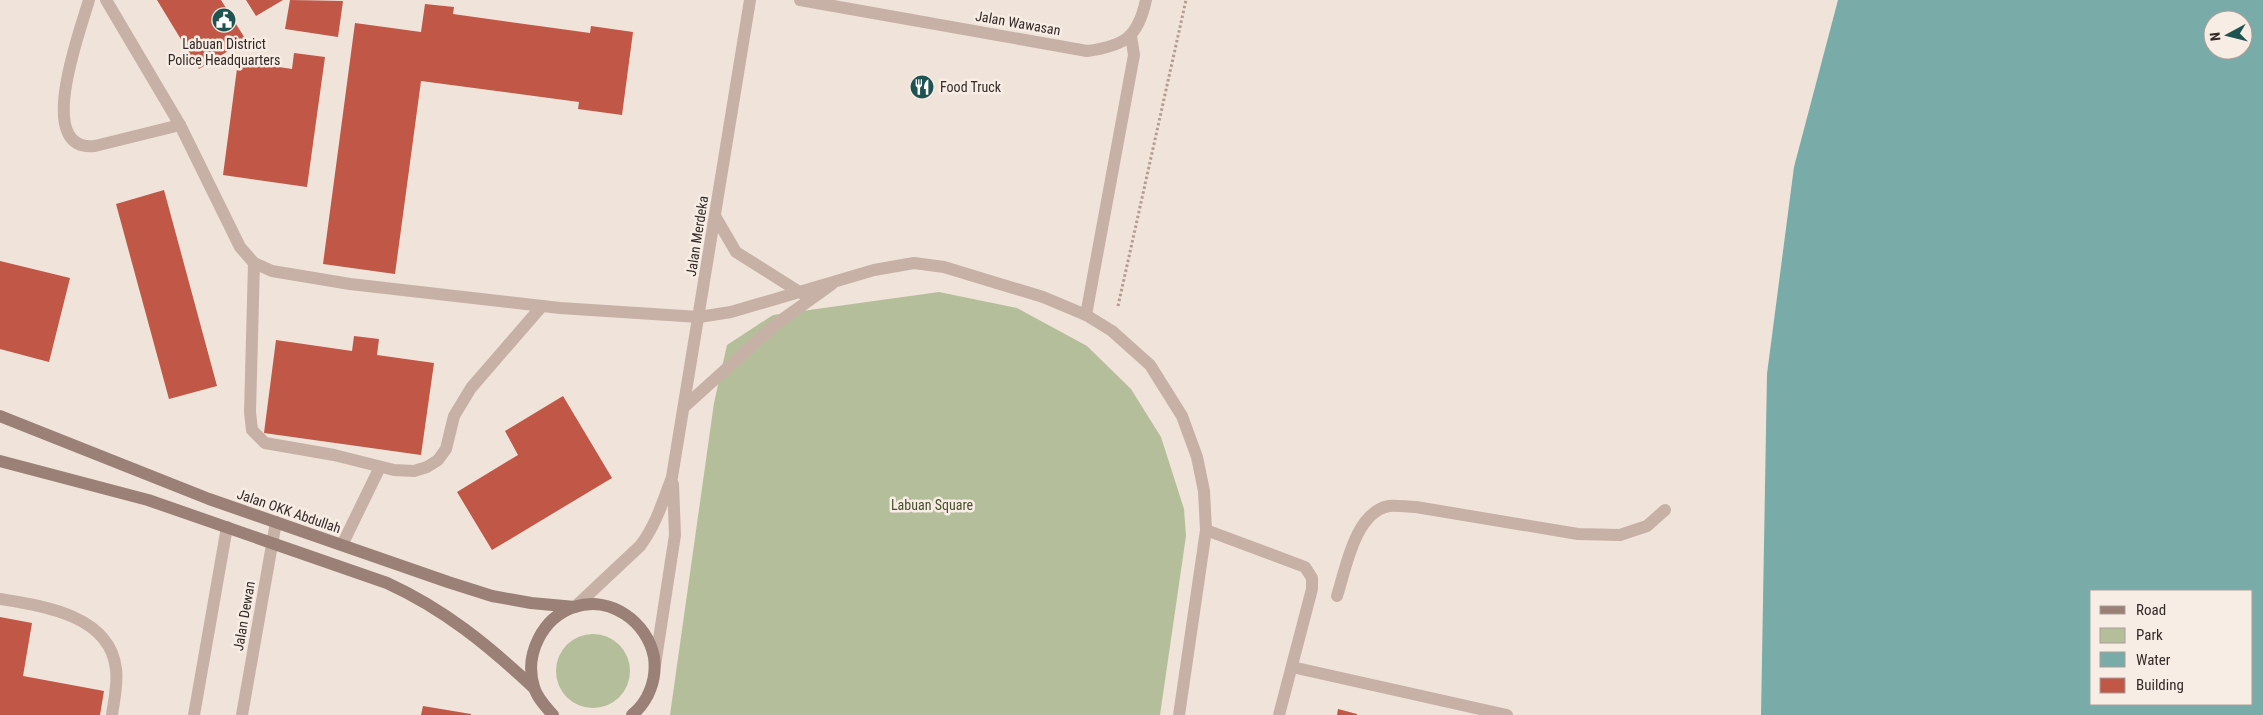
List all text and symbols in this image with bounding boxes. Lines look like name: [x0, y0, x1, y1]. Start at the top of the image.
public building icon: Labuan District Police Headquarters: [211, 7, 237, 33]
street label: Jalan Wawasan: [974, 8, 1062, 38]
north arrow: [2203, 10, 2253, 60]
text: N: [2207, 31, 2224, 42]
place label: Labuan District Police Headquarters: [168, 36, 280, 68]
restaurant icon: Food Truck: [909, 74, 935, 100]
place label: Food Truck: [940, 79, 1002, 95]
street label: Jalan Merdeka: [683, 195, 711, 277]
street label: Jalan OKK Abdullah: [235, 486, 343, 536]
park label: Labuan Square: [891, 497, 974, 513]
street label: Jalan Dewan: [230, 580, 258, 652]
legend: [2090, 590, 2253, 705]
text: Road: [2136, 601, 2166, 619]
text: Park: [2136, 626, 2163, 644]
text: Water: [2136, 651, 2171, 669]
text: Building: [2136, 676, 2184, 694]

